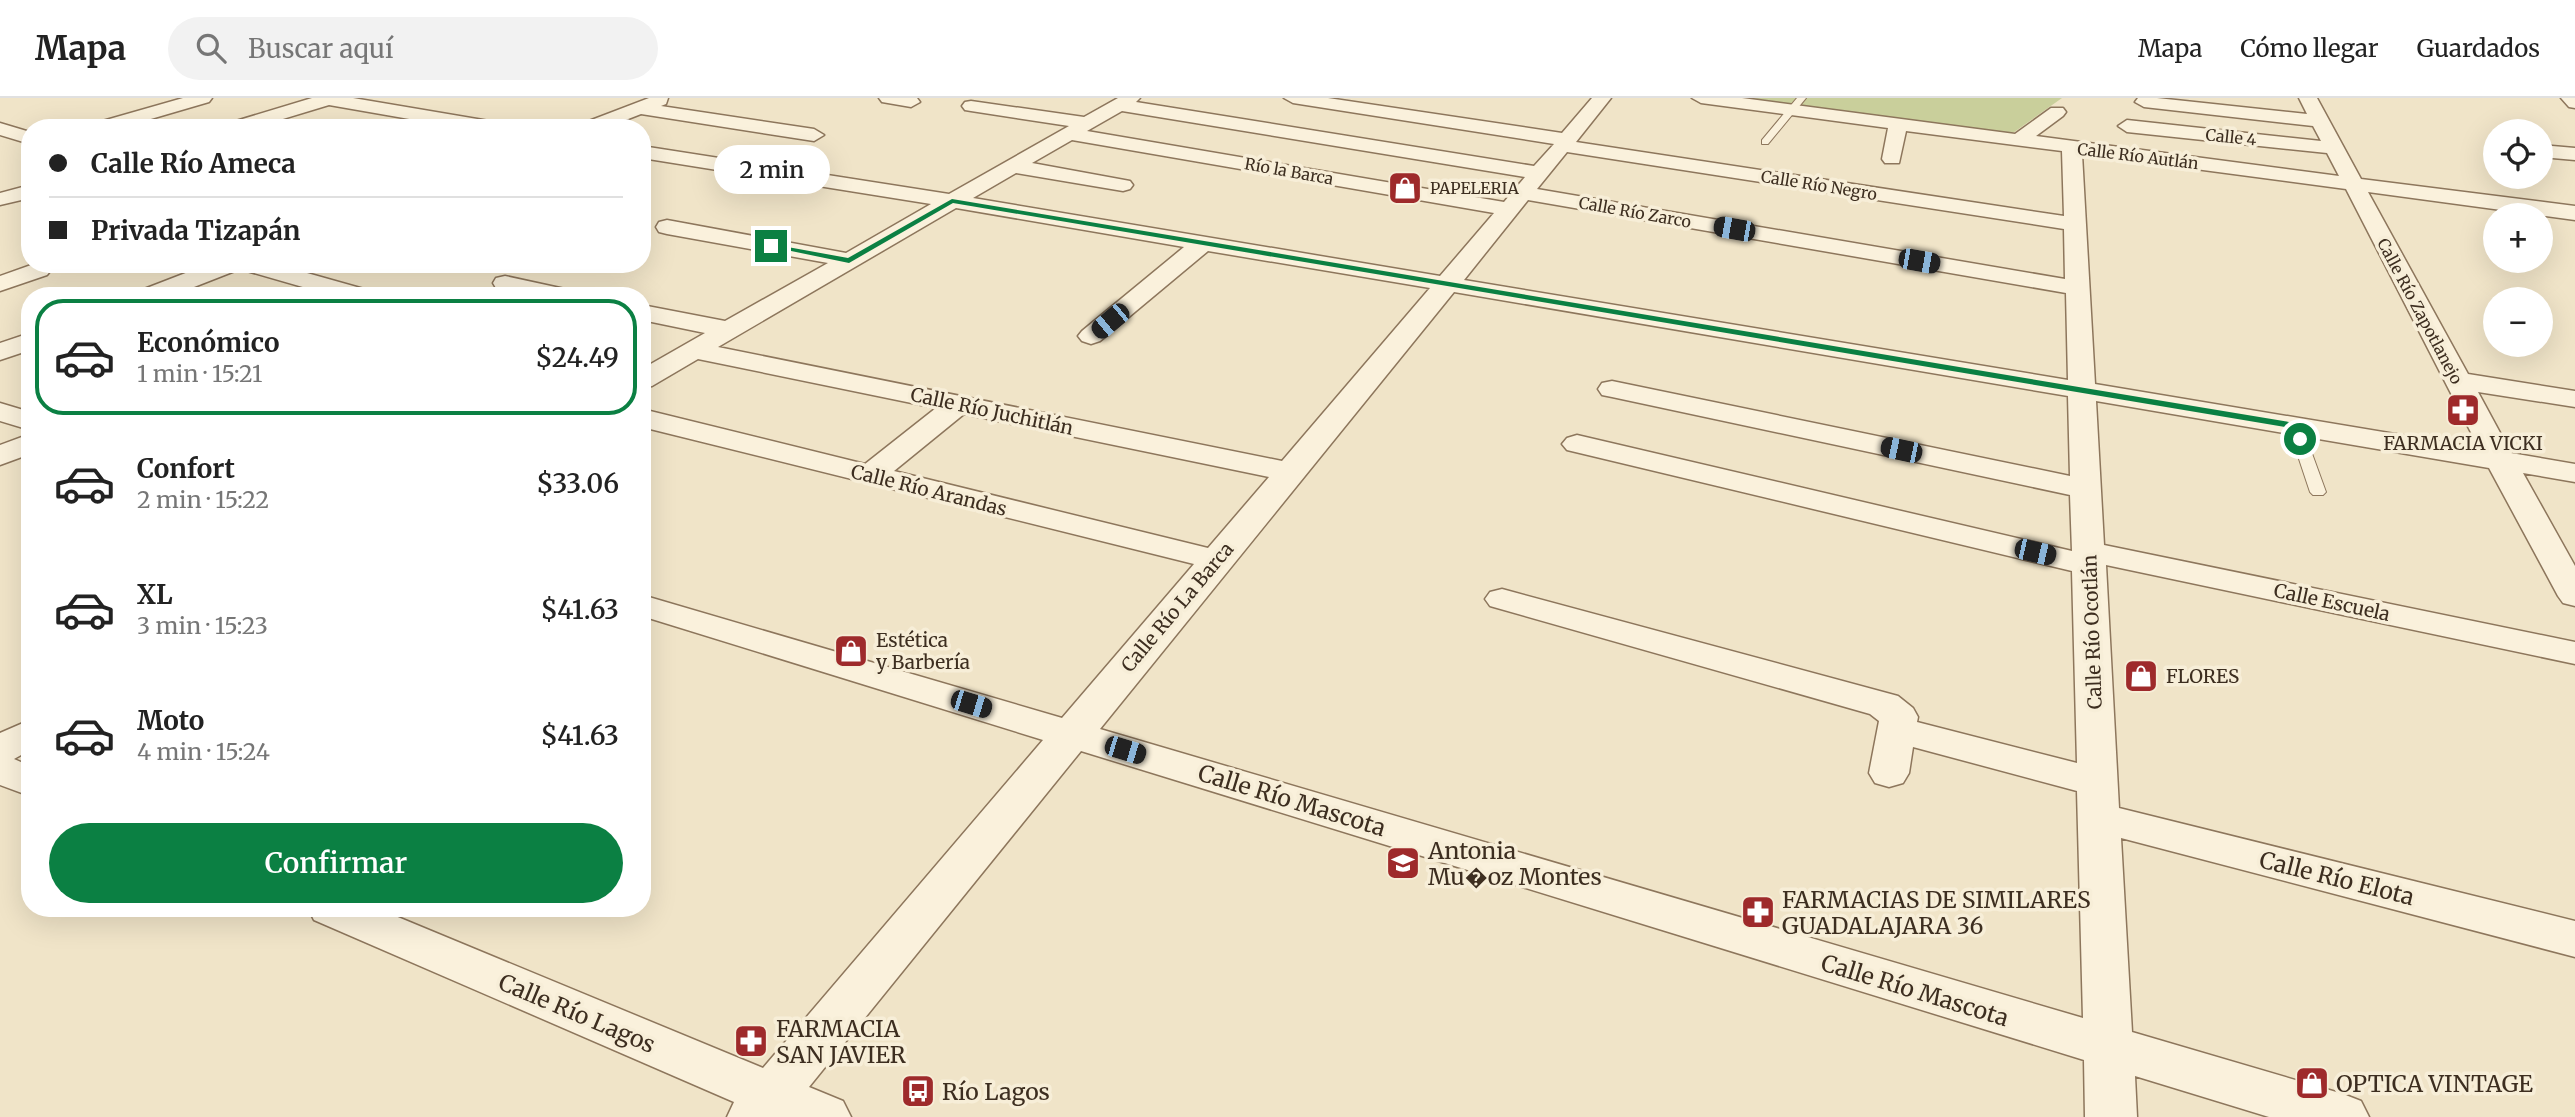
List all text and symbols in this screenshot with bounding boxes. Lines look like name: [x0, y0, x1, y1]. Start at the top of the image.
search box: [168, 17, 658, 80]
text: Mapa: [35, 28, 126, 69]
icon: search: [192, 29, 230, 67]
text: Buscar aquí: [248, 32, 393, 65]
text: Mapa: [2138, 33, 2202, 64]
text: Cómo llegar: [2240, 33, 2379, 64]
text: Guardados: [2417, 33, 2540, 64]
map controls: [2483, 119, 2553, 357]
button: locate: [2483, 119, 2553, 189]
street label: Calle 4: [2205, 124, 2258, 150]
street label: Calle Río Autlán: [2076, 139, 2200, 173]
callout: 2 min: [713, 144, 829, 194]
text: Calle Río Ameca: [91, 147, 296, 180]
street label: Río la Barca: [1243, 153, 1335, 189]
text: 2 min: [740, 155, 804, 184]
street label: Calle Río Negro: [1760, 166, 1878, 204]
shop icon: PAPELERIA: [1386, 169, 1424, 207]
place label: PAPELERIA: [1430, 178, 1520, 198]
street label: Calle Río Zarco: [1577, 192, 1693, 232]
button: +: [2483, 203, 2553, 273]
text: Privada Tizapán: [91, 214, 300, 247]
car: [1712, 215, 1757, 243]
route end: [755, 230, 787, 262]
street label: Calle Río Zapotlanejo: [2373, 235, 2467, 387]
car: [1897, 247, 1942, 275]
button: −: [2483, 287, 2553, 357]
car: [1088, 299, 1133, 343]
icon: car: [53, 326, 116, 389]
text: Económico: [137, 326, 280, 359]
text: $24.49: [535, 341, 619, 374]
text: 1 min · 15:21: [137, 359, 262, 388]
street label: Calle Río Juchitlán: [908, 382, 1076, 440]
pharmacy icon: FARMACIA VICKI: [2444, 391, 2482, 429]
route start: [2284, 423, 2316, 455]
place label: FARMACIA VICKI: [2383, 431, 2543, 455]
car: [1879, 435, 1924, 465]
icon: car: [53, 452, 116, 515]
text: Confort: [137, 452, 235, 485]
street label: Calle Río Arandas: [849, 459, 1009, 521]
text: $33.06: [536, 467, 619, 500]
text: 2 min · 15:22: [137, 485, 269, 514]
street label: Calle Río La Barca: [1116, 537, 1238, 677]
car: [2013, 537, 2058, 567]
street label: Calle Río Ocotlán: [2077, 554, 2107, 710]
icon: car: [53, 578, 116, 641]
text: XL: [137, 578, 173, 611]
street label: Calle Escuela: [2272, 578, 2392, 626]
text: $41.63: [540, 593, 619, 626]
text: 3 min · 15:23: [137, 611, 268, 640]
place label: Estética y Barbería: [876, 628, 970, 674]
shop icon: Estética y Barbería: [832, 632, 870, 670]
shop icon: FLORES: [2122, 657, 2160, 695]
place label: FLORES: [2166, 664, 2239, 688]
car: [948, 688, 995, 720]
icon: car: [53, 704, 116, 767]
text: Moto: [137, 704, 204, 737]
text: $41.63: [540, 719, 619, 752]
car: [1102, 734, 1149, 766]
text: 4 min · 15:24: [137, 737, 270, 766]
street label: Calle Río Mascota: [1195, 758, 1389, 842]
button: Confirmar: [49, 823, 623, 903]
place label: Antonia Mu�oz Montes: [1427, 836, 1602, 891]
school or university icon: Antonia Mu�oz Montes: [1384, 844, 1422, 882]
street label: Calle Río Elota: [2257, 845, 2417, 911]
place label: FARMACIAS DE SIMILARES GUADALAJARA 36: [1782, 885, 2091, 940]
pharmacy icon: FARMACIAS DE SIMILARES GUADALAJARA 36: [1739, 893, 1777, 931]
street label: Calle Río Mascota: [1818, 948, 2012, 1032]
street label: Calle Río Lagos: [494, 967, 660, 1059]
place label: FARMACIA SAN JAVIER: [776, 1014, 906, 1069]
pharmacy icon: FARMACIA SAN JAVIER: [732, 1022, 770, 1060]
shop icon: OPTICA VINTAGE: [2293, 1064, 2331, 1102]
place label: OPTICA VINTAGE: [2336, 1069, 2533, 1098]
bus stop icon: Río Lagos: [899, 1072, 937, 1110]
place label: Río Lagos: [942, 1077, 1050, 1106]

